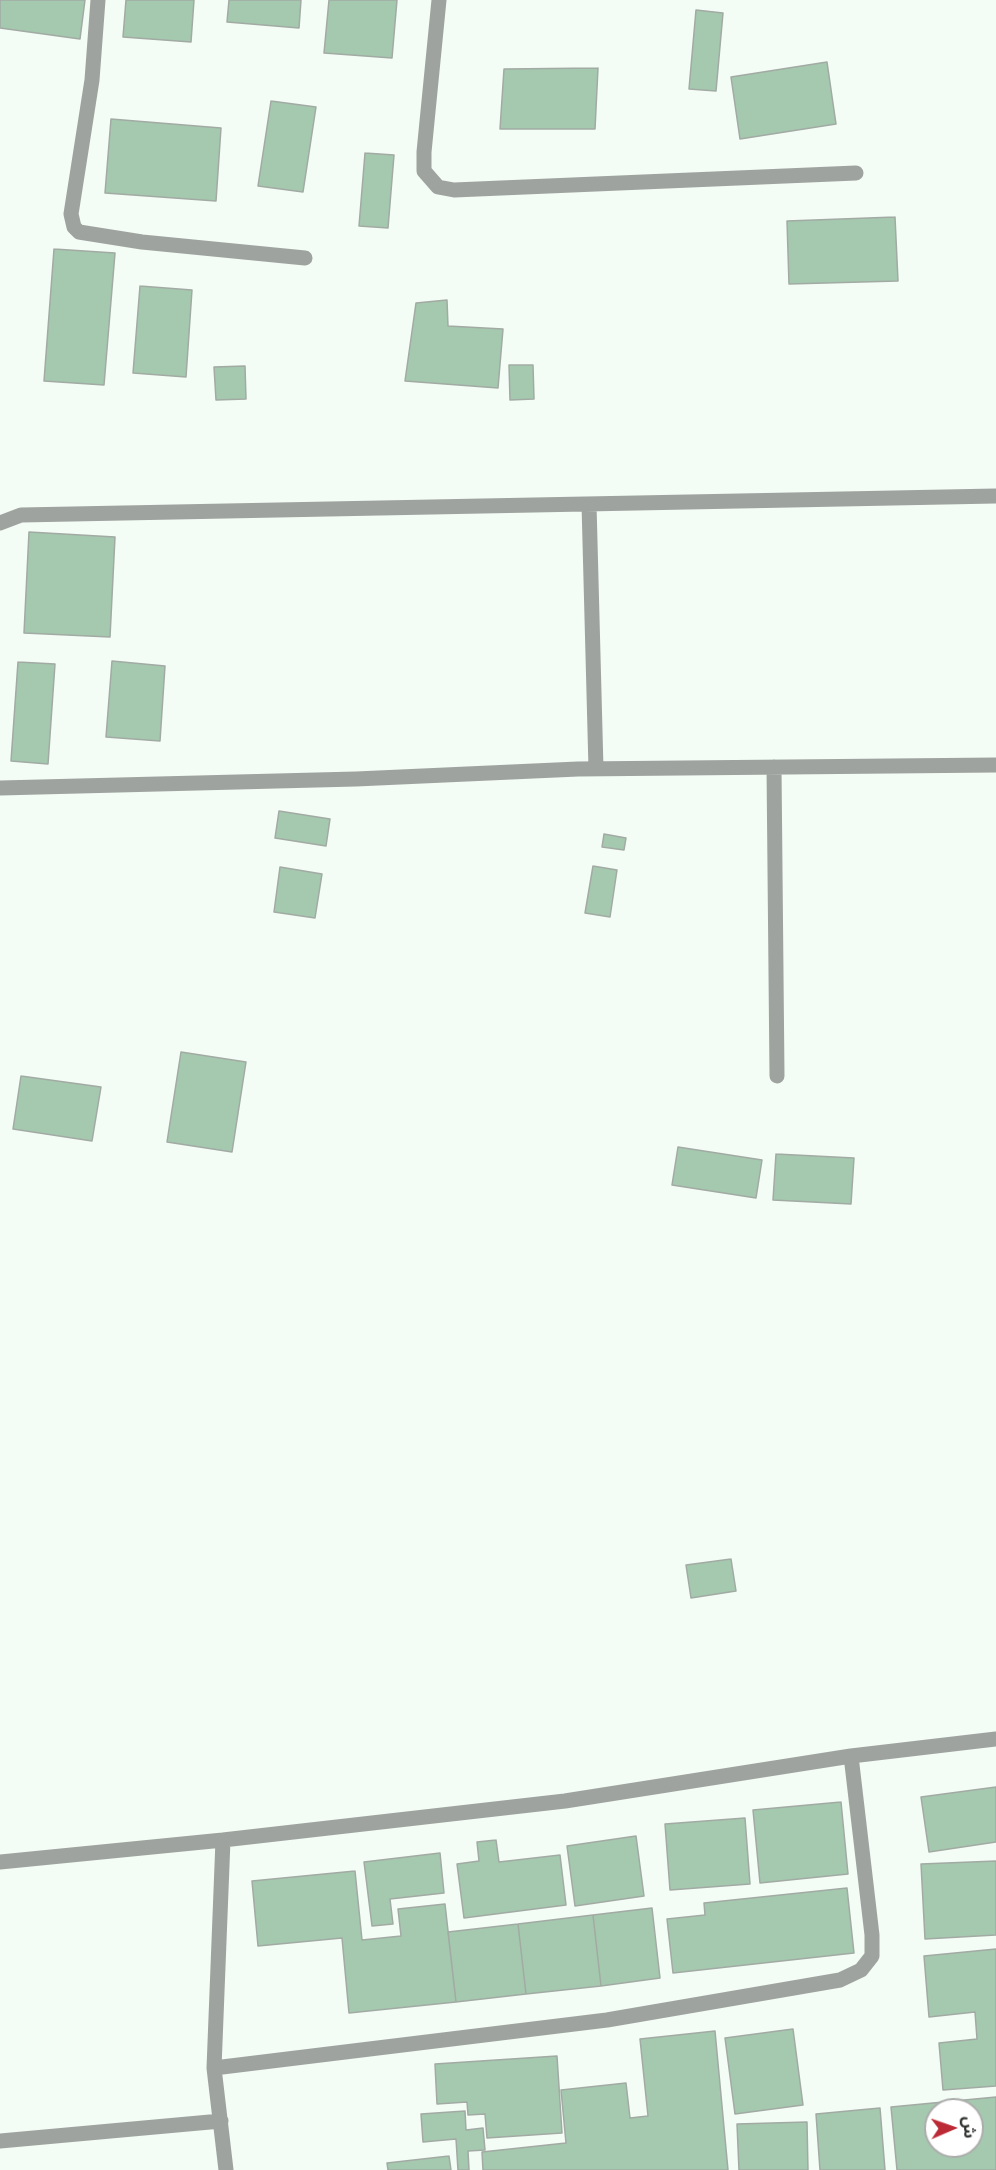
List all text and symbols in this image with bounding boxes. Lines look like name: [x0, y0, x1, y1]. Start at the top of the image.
north arrow: [924, 2098, 984, 2158]
text: ش: [958, 2116, 982, 2139]

